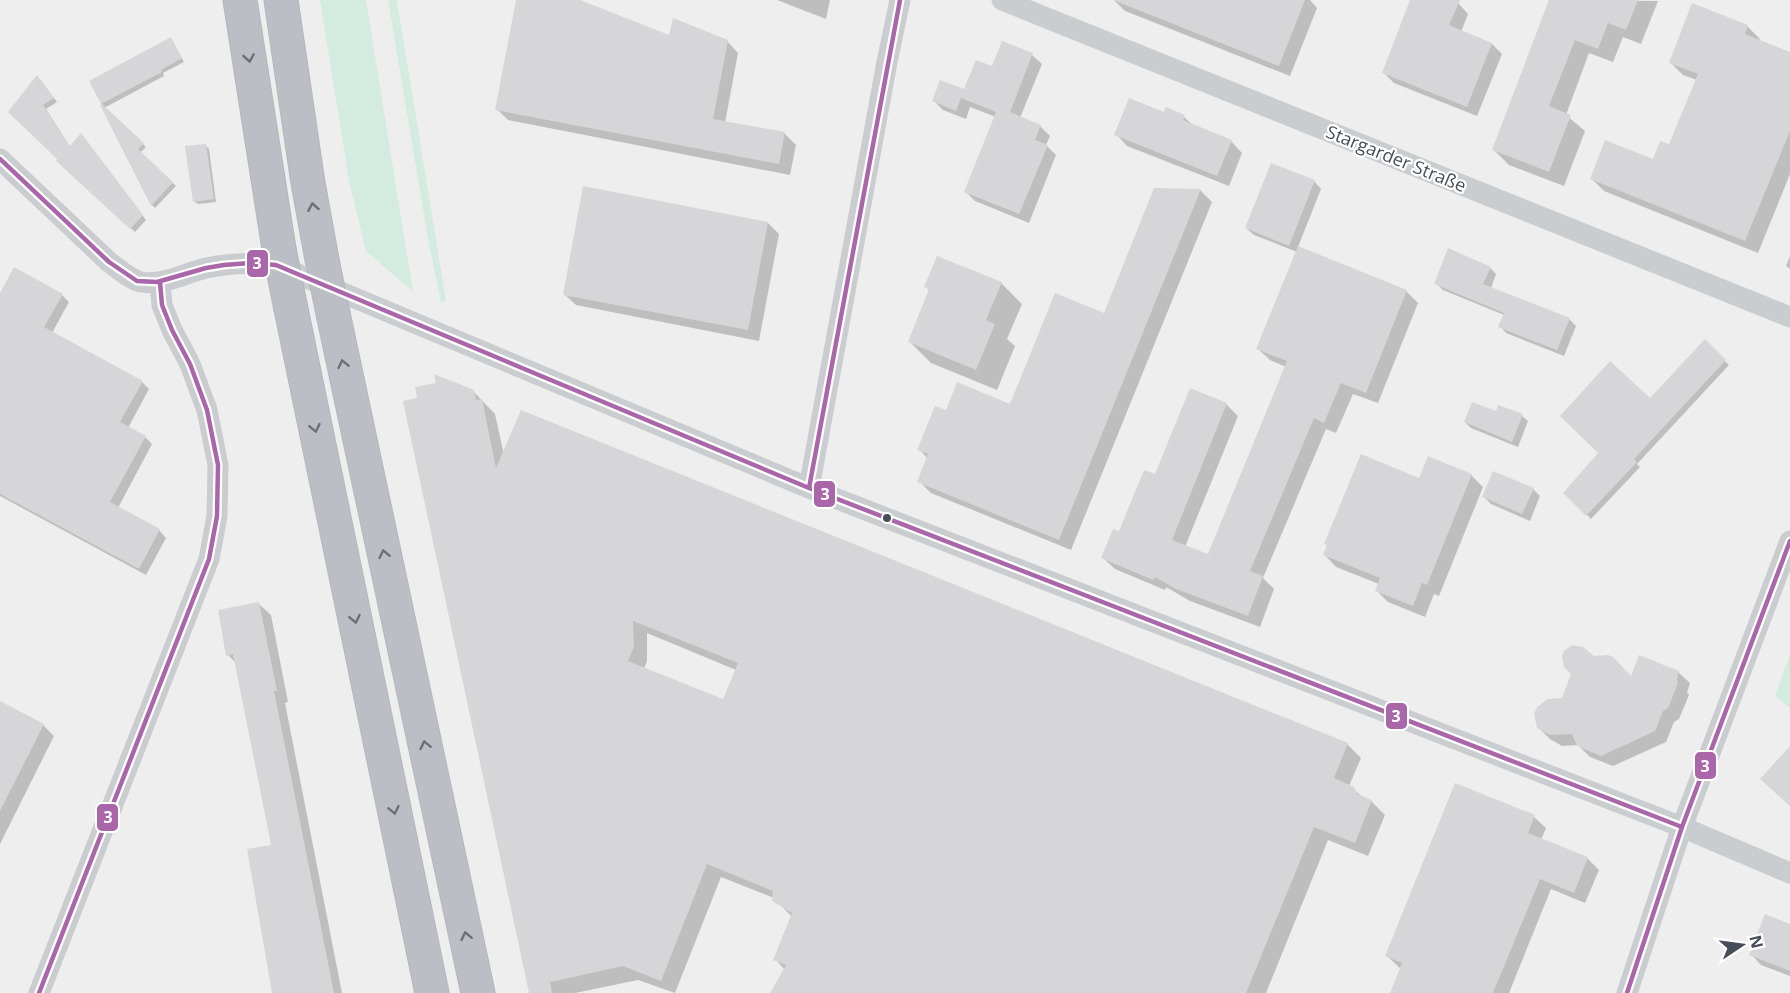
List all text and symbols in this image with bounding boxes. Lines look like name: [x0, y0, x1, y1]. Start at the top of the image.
one-way arrow: [243, 53, 255, 62]
street label: Stargarder Straße: [1323, 119, 1470, 197]
one-way arrow: [307, 203, 320, 213]
line badge: 3: [246, 249, 269, 278]
text: 3: [252, 252, 262, 274]
one-way arrow: [338, 359, 351, 369]
one-way arrow: [308, 422, 321, 432]
line badge: 3: [813, 480, 836, 508]
text: 3: [820, 483, 830, 505]
unlabelled marker: [881, 512, 893, 524]
one-way arrow: [378, 550, 391, 560]
one-way arrow: [348, 613, 361, 623]
line badge: 3: [1385, 702, 1408, 730]
text: 3: [1391, 705, 1401, 727]
one-way arrow: [419, 740, 432, 750]
line badge: 3: [1694, 751, 1717, 780]
text: 3: [1700, 755, 1710, 777]
line badge: 3: [96, 803, 119, 832]
one-way arrow: [387, 804, 400, 814]
text: 3: [103, 806, 113, 828]
north arrow: [1712, 915, 1772, 975]
one-way arrow: [460, 931, 473, 941]
text: N: [1744, 933, 1769, 950]

